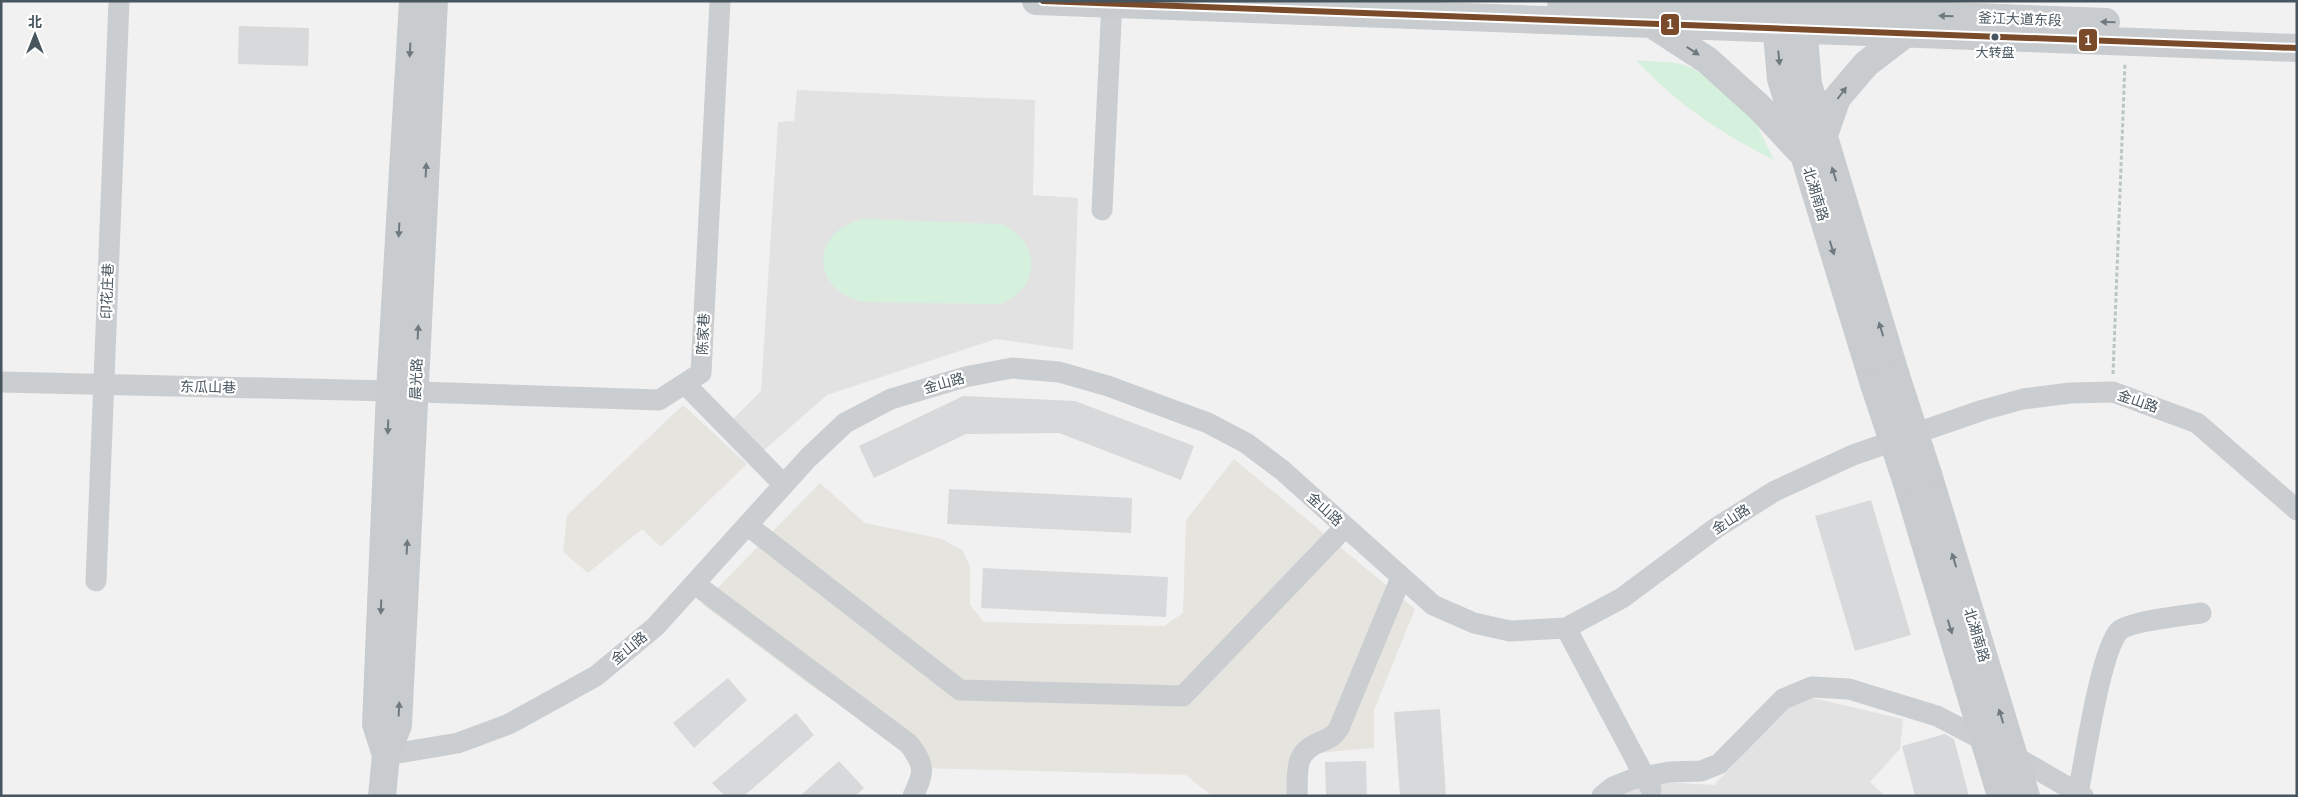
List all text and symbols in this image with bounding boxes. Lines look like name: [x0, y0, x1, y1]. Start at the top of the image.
street label: 釜江大道东段: [1978, 9, 2062, 29]
north arrow: [10, 10, 60, 60]
one-way arrow: [1937, 12, 1953, 20]
text: 北: [28, 13, 42, 31]
line badge: 1: [1660, 13, 1680, 36]
text: 1: [1667, 15, 1674, 33]
one-way arrow: [2100, 18, 2116, 26]
line badge: 1: [2078, 28, 2098, 52]
text: 1: [2085, 31, 2092, 49]
marker: 大转盘: [1990, 32, 2000, 42]
one-way arrow: [406, 42, 414, 58]
place label: 大转盘: [1975, 44, 2015, 61]
one-way arrow: [1686, 46, 1699, 56]
one-way arrow: [1775, 51, 1783, 67]
one-way arrow: [1836, 87, 1847, 100]
one-way arrow: [422, 161, 430, 177]
street label: 北湖南路: [1799, 165, 1833, 223]
one-way arrow: [1829, 167, 1837, 182]
one-way arrow: [395, 222, 403, 238]
one-way arrow: [1829, 241, 1837, 256]
street label: 印花庄巷: [97, 263, 117, 319]
street label: 陈家巷: [693, 313, 713, 355]
one-way arrow: [1877, 322, 1885, 337]
one-way arrow: [414, 324, 422, 340]
street label: 晨光路: [406, 358, 426, 400]
street label: 金山路: [921, 369, 967, 397]
street label: 东瓜山巷: [180, 378, 236, 396]
street label: 金山路: [2115, 386, 2161, 416]
one-way arrow: [384, 419, 392, 435]
street label: 金山路: [1303, 488, 1347, 530]
street label: 金山路: [1708, 500, 1754, 538]
one-way arrow: [404, 538, 412, 554]
one-way arrow: [1950, 553, 1958, 568]
one-way arrow: [376, 599, 384, 615]
street label: 北湖南路: [1960, 606, 1994, 664]
one-way arrow: [1947, 620, 1955, 635]
street label: 金山路: [607, 628, 651, 668]
one-way arrow: [395, 701, 403, 717]
one-way arrow: [1997, 708, 2005, 723]

